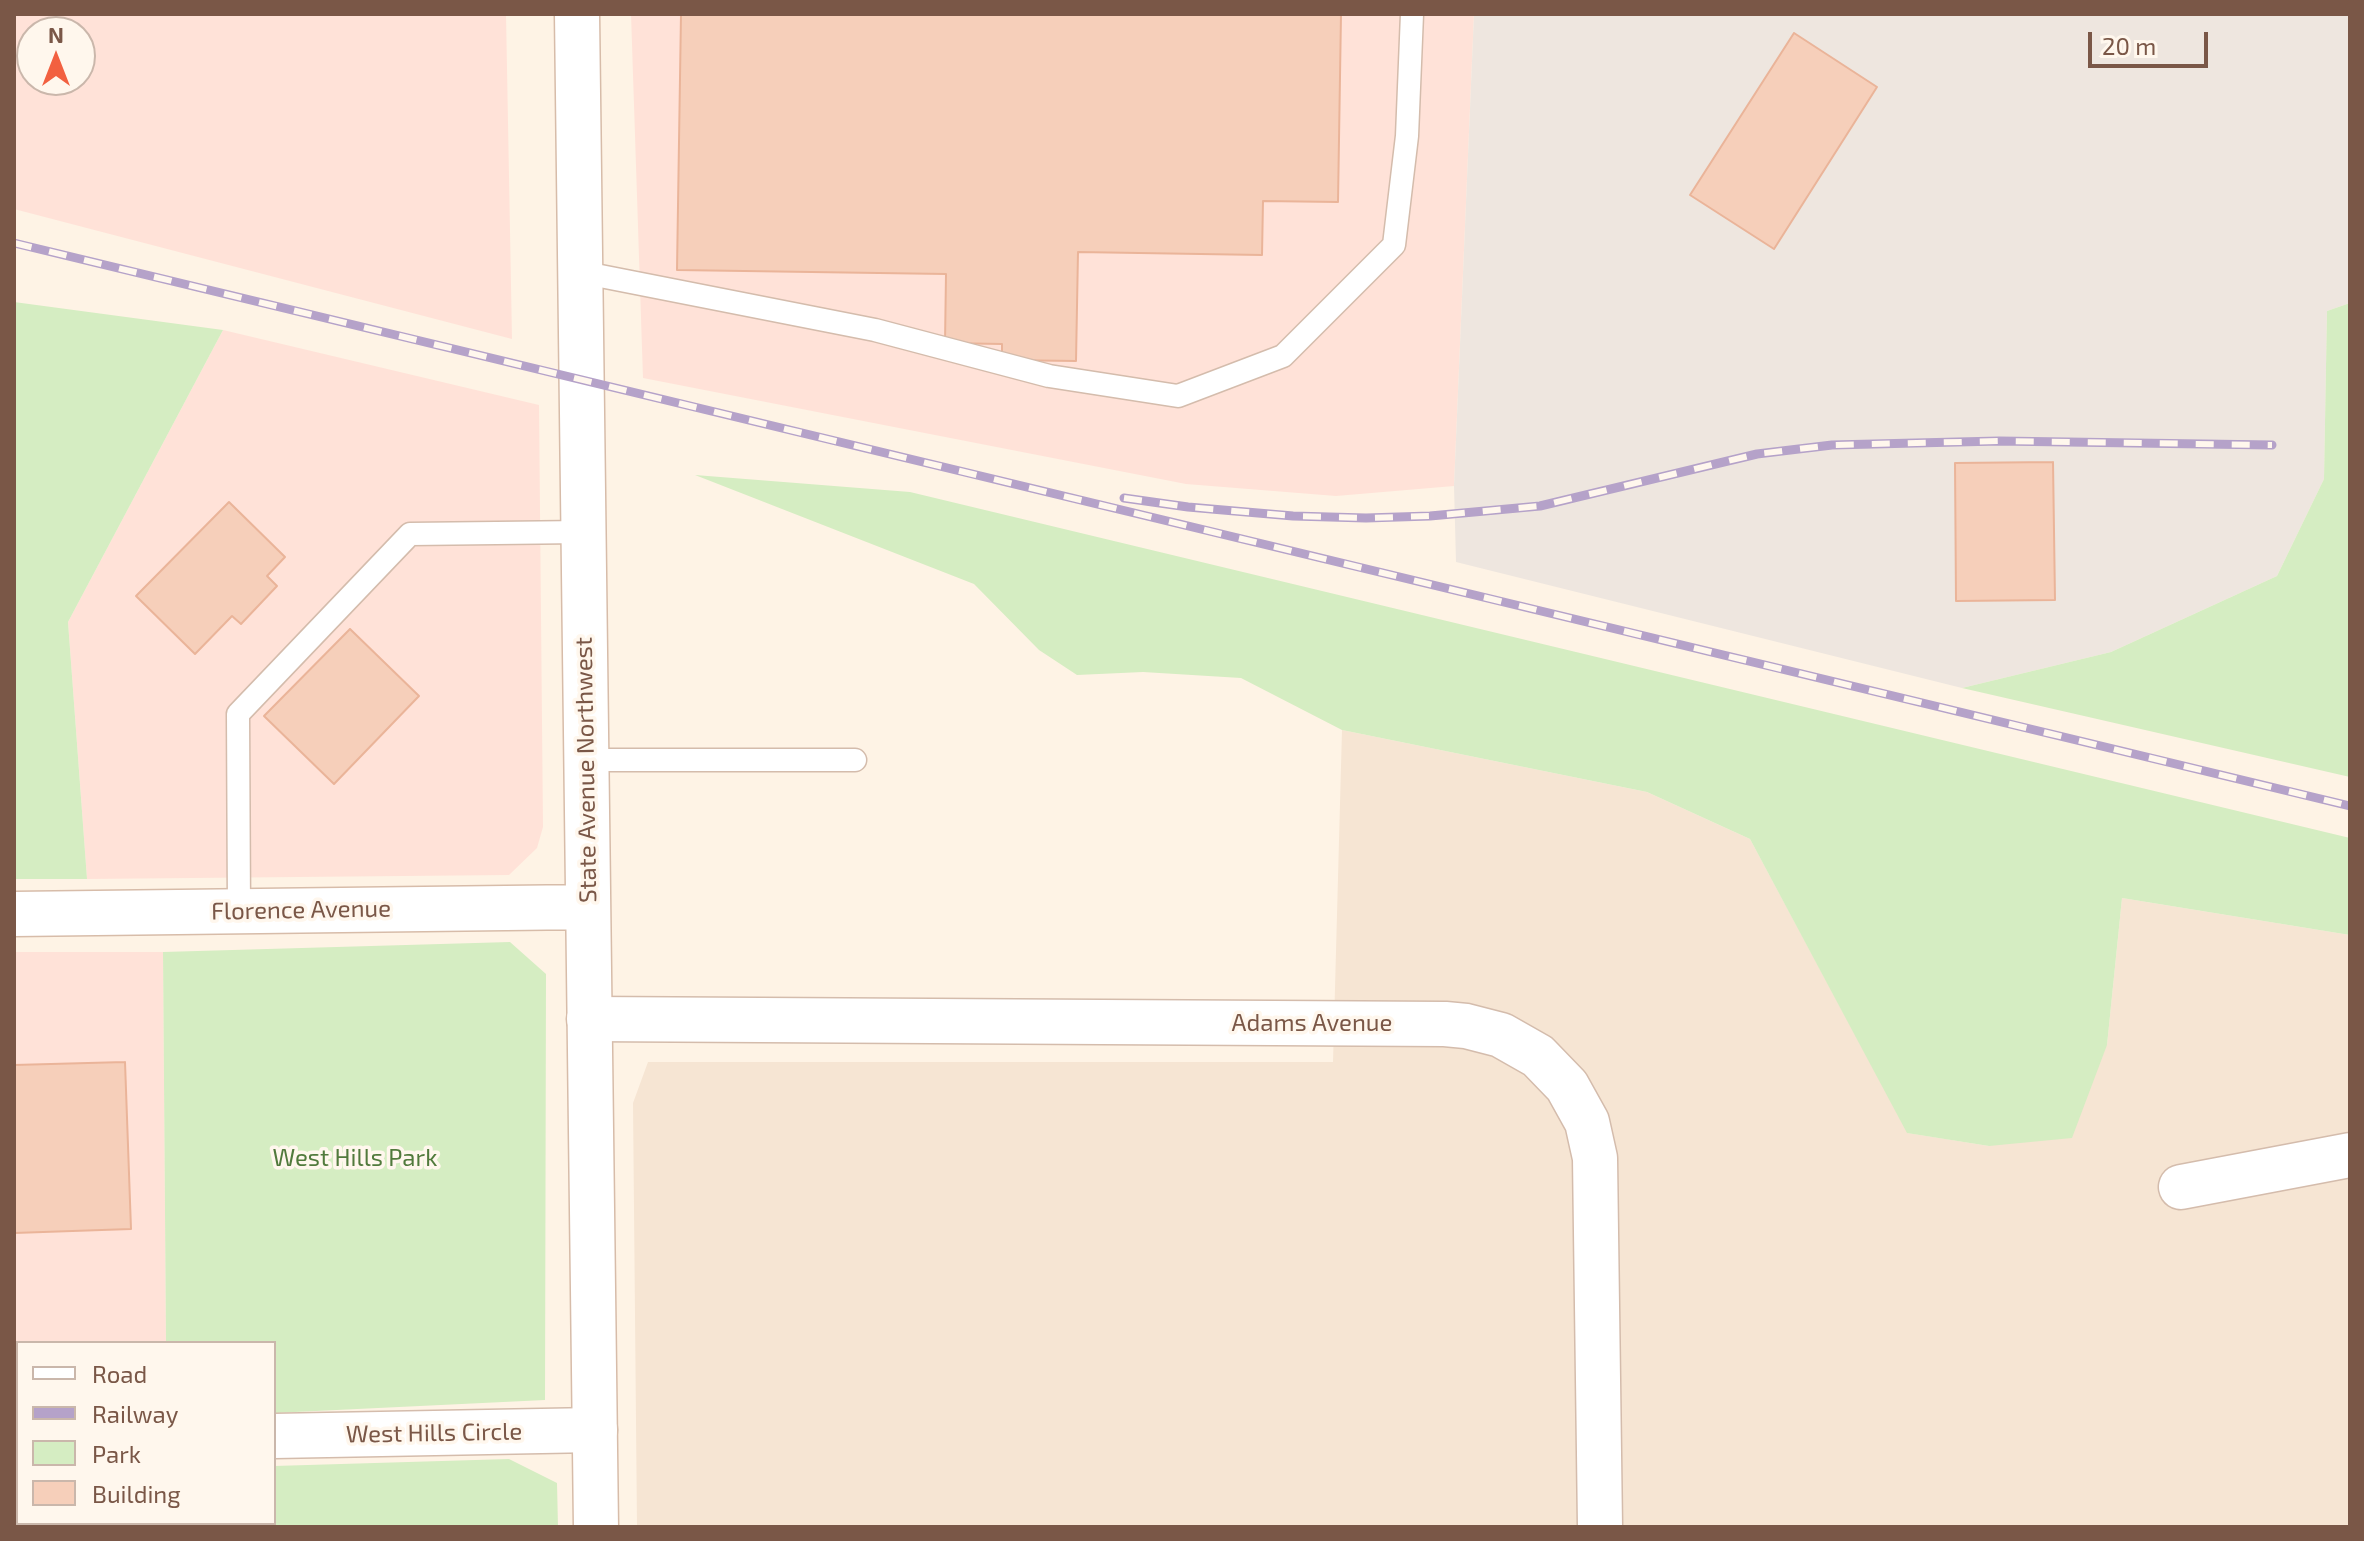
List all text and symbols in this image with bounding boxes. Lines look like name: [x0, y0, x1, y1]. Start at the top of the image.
north arrow: [16, 16, 96, 96]
scale bar: [2092, 16, 2212, 66]
text: N: [48, 21, 64, 47]
text: 20 m: [2102, 31, 2156, 60]
street label: State Avenue Northwest: [569, 637, 603, 903]
street label: Florence Avenue: [211, 894, 391, 926]
street label: Adams Avenue: [1232, 1009, 1392, 1037]
park label: West Hills Park: [273, 1144, 437, 1172]
legend: [16, 1341, 276, 1525]
text: Road: [92, 1359, 147, 1388]
text: Railway: [92, 1399, 178, 1428]
street label: West Hills Circle: [346, 1417, 522, 1449]
text: Park: [92, 1439, 141, 1468]
text: Building: [92, 1479, 181, 1508]

